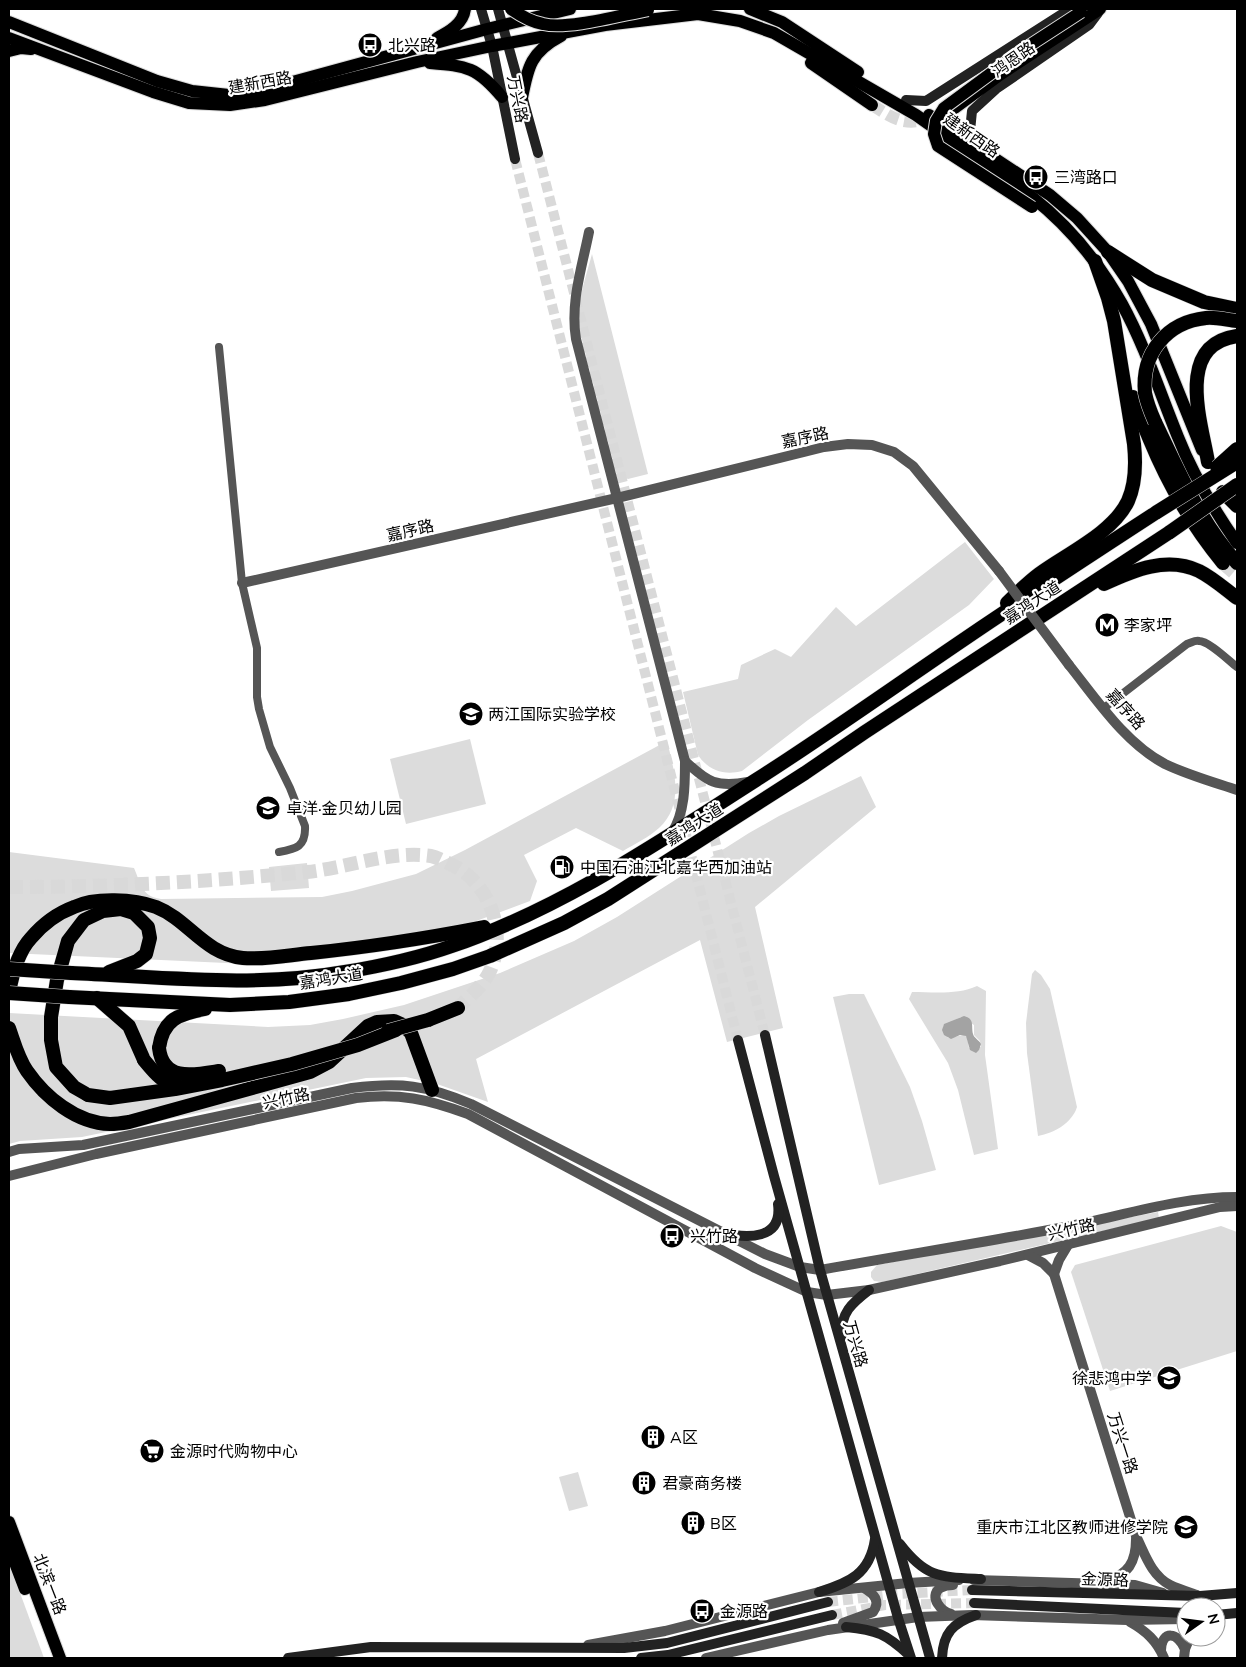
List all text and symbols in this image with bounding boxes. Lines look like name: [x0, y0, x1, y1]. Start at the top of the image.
bus stop icon: 北兴路: [357, 32, 383, 58]
place label: 北兴路: [388, 35, 436, 57]
street label: 鸿恩路: [988, 37, 1040, 83]
street label: 建新西路: [227, 67, 294, 99]
street label: 万兴路: [502, 74, 532, 125]
street label: 建新西路: [939, 108, 1004, 163]
bus stop icon: 三湾路口: [1023, 164, 1049, 190]
place label: 三湾路口: [1054, 167, 1118, 189]
street label: 嘉序路: [779, 422, 831, 454]
street label: 嘉序路: [384, 515, 436, 547]
street label: 嘉鸿大道: [1000, 576, 1065, 629]
metro station icon: 李家坪: [1094, 612, 1120, 638]
place label: 李家坪: [1124, 615, 1172, 637]
street label: 嘉序路: [1101, 684, 1149, 735]
school or university icon: 两江国际实验学校: [458, 701, 484, 727]
place label: 两江国际实验学校: [488, 704, 616, 726]
school or university icon: 卓洋·金贝幼儿园: [255, 795, 281, 821]
place label: 卓洋·金贝幼儿园: [286, 798, 402, 820]
street label: 嘉鸿大道: [662, 799, 728, 851]
fuel station icon: 中国石油江北嘉华西加油站: [549, 854, 575, 880]
place label: 中国石油江北嘉华西加油站: [580, 857, 772, 879]
street label: 嘉鸿大道: [298, 963, 364, 995]
street label: 兴竹路: [260, 1083, 312, 1115]
street label: 兴竹路: [1045, 1214, 1097, 1246]
bus stop icon: 兴竹路: [659, 1223, 685, 1249]
place label: 兴竹路: [690, 1226, 738, 1248]
street label: 万兴路: [838, 1318, 872, 1370]
school or university icon: 徐悲鸿中学: [1156, 1365, 1182, 1391]
place label: 徐悲鸿中学: [1072, 1368, 1152, 1390]
street label: 万兴一路: [1102, 1409, 1142, 1477]
building icon: A区: [640, 1424, 666, 1450]
place label: A区: [670, 1427, 698, 1449]
supermarket icon: 金源时代购物中心: [139, 1438, 165, 1464]
place label: 金源时代购物中心: [170, 1441, 298, 1463]
building icon: 君豪商务楼: [631, 1470, 657, 1496]
place label: 君豪商务楼: [662, 1473, 742, 1495]
building icon: B区: [680, 1510, 706, 1536]
place label: B区: [710, 1513, 737, 1535]
school or university icon: 重庆市江北区教师进修学院: [1173, 1514, 1199, 1540]
place label: 重庆市江北区教师进修学院: [976, 1517, 1168, 1539]
street label: 北滨一路: [27, 1551, 71, 1618]
street label: 金源路: [1081, 1568, 1129, 1592]
north arrow: [1176, 1597, 1226, 1647]
bus stop icon: 金源路: [689, 1598, 715, 1624]
place label: 金源路: [720, 1601, 768, 1623]
text: N: [1203, 1612, 1224, 1626]

